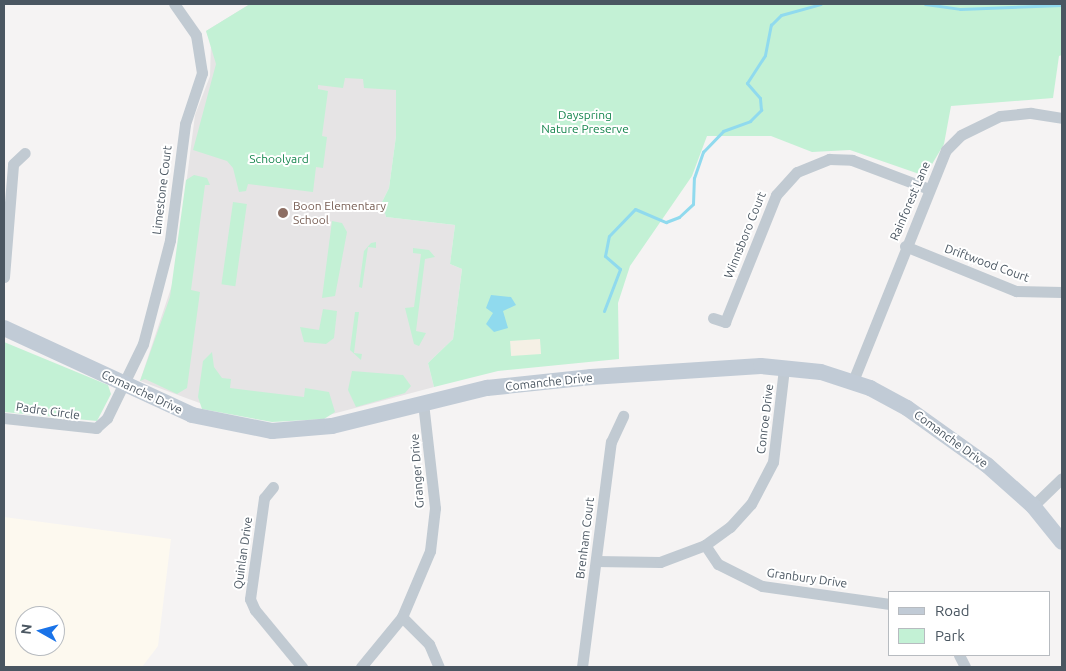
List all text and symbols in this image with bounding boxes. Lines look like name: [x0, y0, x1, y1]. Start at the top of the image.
park label: Dayspring Nature Preserve: [541, 108, 629, 136]
street label: Limestone Court: [149, 145, 175, 235]
park label: Schoolyard: [249, 152, 309, 166]
street label: Rainforest Lane: [887, 159, 933, 243]
street label: Winnsboro Court: [721, 190, 769, 280]
place label: Boon Elementary School: [293, 199, 386, 227]
marker: Boon Elementary School: [277, 207, 289, 219]
street label: Driftwood Court: [943, 241, 1031, 285]
street label: Comanche Drive: [99, 367, 185, 417]
street label: Comanche Drive: [505, 370, 593, 394]
street label: Conroe Drive: [754, 383, 776, 455]
street label: Padre Circle: [15, 399, 81, 423]
street label: Comanche Drive: [911, 407, 991, 471]
street label: Granger Drive: [407, 433, 427, 509]
street label: Brenham Court: [573, 496, 597, 580]
street label: Quinlan Drive: [231, 516, 255, 590]
street label: Granbury Drive: [766, 565, 848, 591]
legend: [888, 591, 1051, 656]
text: Road: [935, 602, 970, 619]
north arrow: [15, 606, 65, 656]
text: N: [18, 623, 35, 635]
text: Park: [935, 627, 965, 644]

